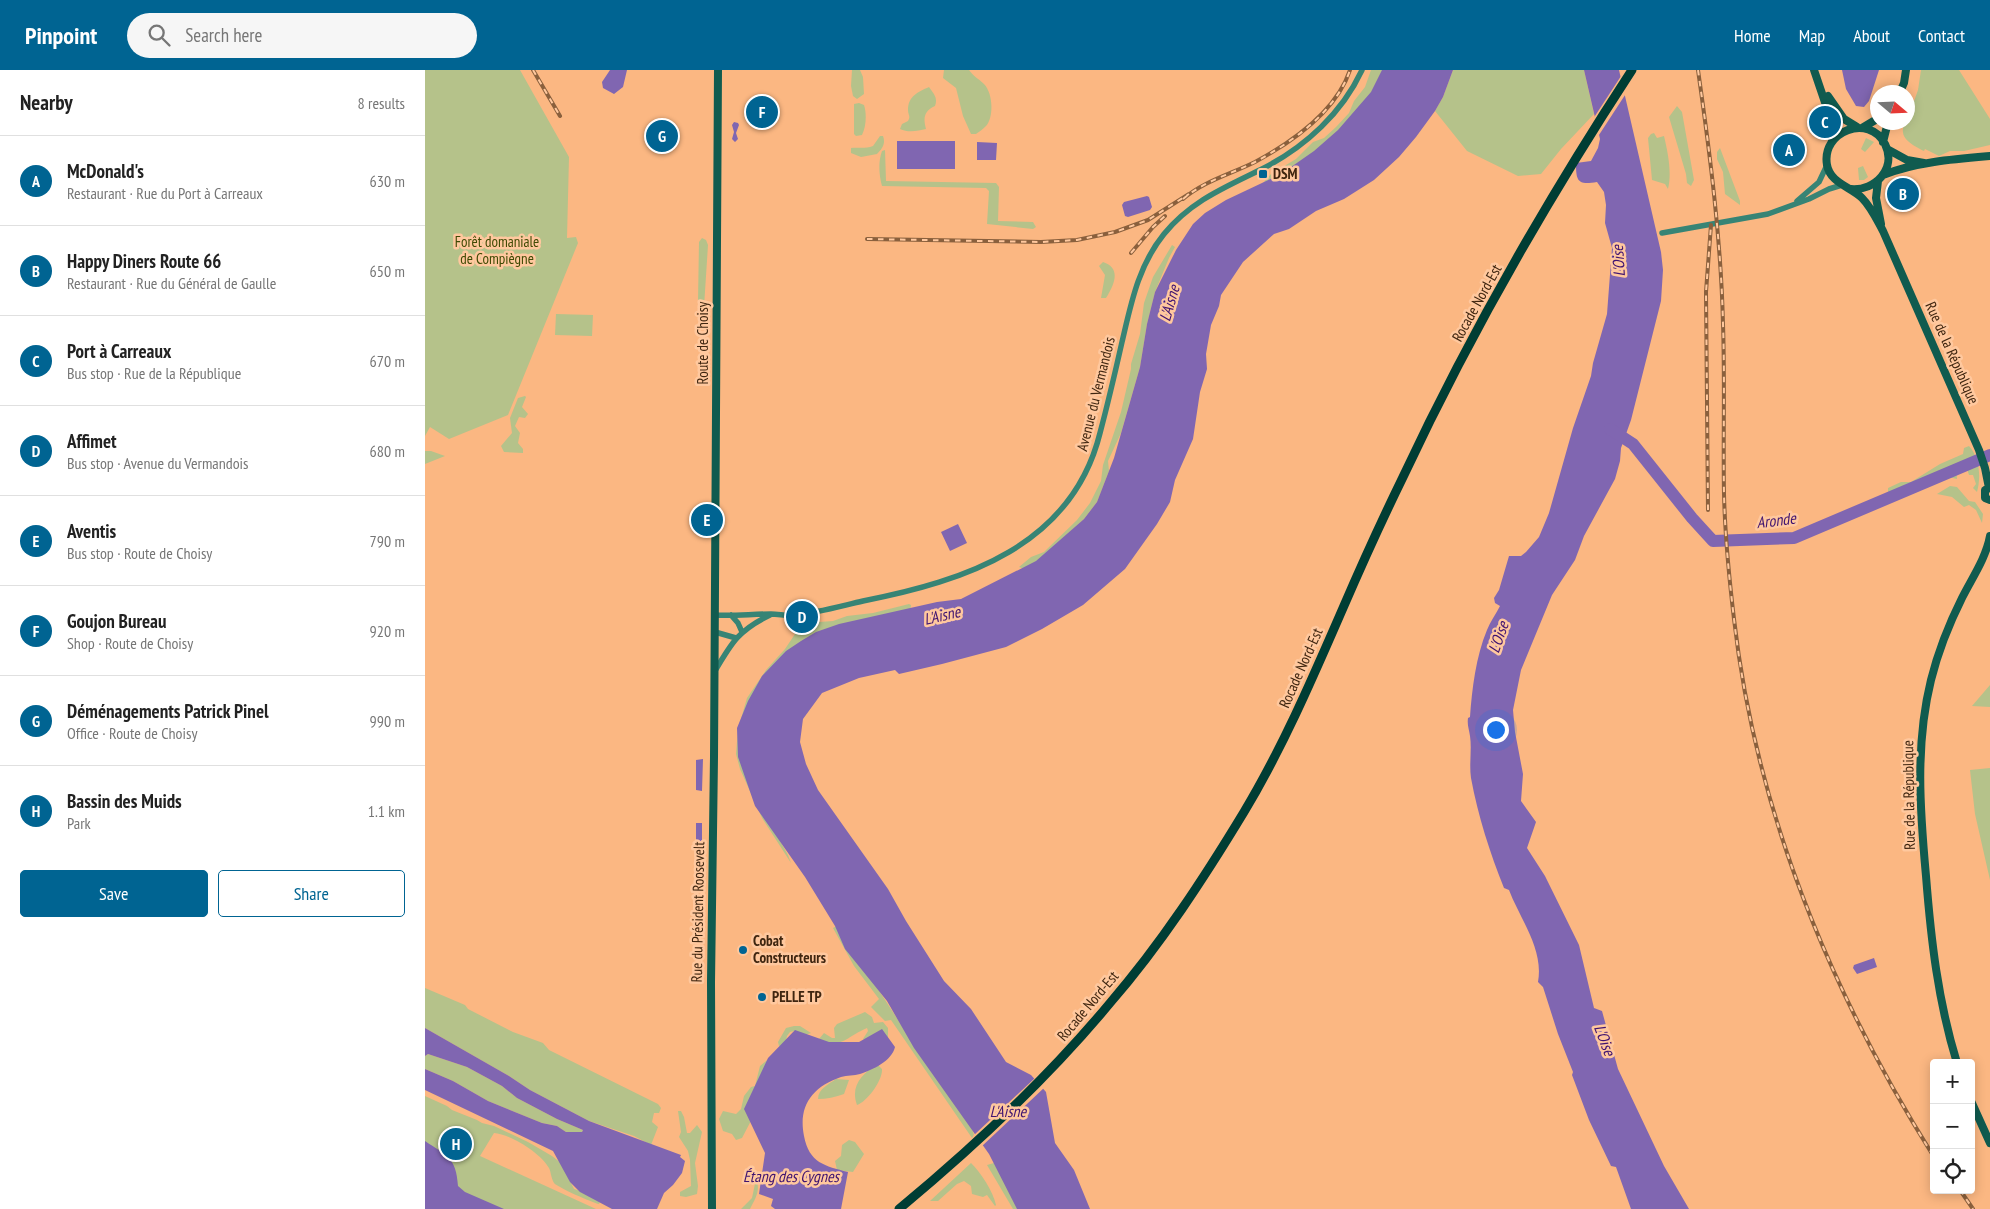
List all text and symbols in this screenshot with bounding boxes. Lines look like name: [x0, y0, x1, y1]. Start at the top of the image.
search box: [127, 13, 477, 58]
text: Pinpoint: [25, 20, 97, 51]
icon: search: [145, 21, 173, 49]
text: Search here: [185, 23, 262, 47]
text: Home: [1734, 24, 1771, 47]
text: Map: [1799, 24, 1825, 47]
text: About: [1853, 24, 1890, 47]
text: Contact: [1918, 24, 1965, 47]
north arrow: [1870, 85, 1915, 130]
text: Nearby: [20, 89, 73, 116]
text: 8 results: [358, 93, 405, 113]
pin: F: [746, 93, 778, 131]
pin: C: [1809, 103, 1841, 141]
pin: G: [646, 117, 678, 155]
pin: A: [1773, 131, 1805, 169]
text: McDonald's: [67, 159, 144, 183]
place label: DSM: [1273, 164, 1298, 183]
marker: DSM: [1257, 168, 1269, 180]
text: A: [32, 171, 40, 191]
text: 630 m: [370, 171, 405, 191]
pin: B: [1887, 175, 1919, 213]
text: Restaurant · Rue du Port à Carreaux: [67, 183, 263, 203]
park label: Forêt domaniale de Compiègne: [455, 232, 539, 268]
water label: L'Oise: [1607, 243, 1629, 277]
text: Happy Diners Route 66: [67, 249, 221, 273]
text: B: [32, 261, 40, 281]
text: 650 m: [370, 261, 405, 281]
street label: Rocade Nord-Est: [1448, 261, 1506, 345]
text: Restaurant · Rue du Général de Gaulle: [67, 273, 276, 293]
water label: L'Aisne: [1154, 281, 1184, 323]
street label: Rue de la République: [1921, 299, 1983, 407]
street label: Route de Choisy: [693, 301, 712, 384]
street label: Avenue du Vermandois: [1072, 335, 1119, 453]
text: Port à Carreaux: [67, 339, 171, 363]
text: C: [32, 351, 40, 371]
text: 670 m: [370, 351, 405, 371]
text: Bus stop · Rue de la République: [67, 363, 241, 383]
text: Affimet: [67, 429, 117, 453]
text: D: [32, 441, 40, 461]
text: 680 m: [370, 441, 405, 461]
text: Bus stop · Avenue du Vermandois: [67, 453, 249, 473]
pin: E: [691, 501, 723, 539]
water label: Aronde: [1755, 508, 1798, 532]
text: Aventis: [67, 519, 116, 543]
text: E: [33, 531, 39, 551]
text: 790 m: [370, 531, 405, 551]
text: Bus stop · Route de Choisy: [67, 543, 212, 563]
pin: D: [786, 598, 818, 636]
water label: L'Aisne: [922, 601, 963, 629]
text: Goujon Bureau: [67, 609, 166, 633]
water label: L'Oise: [1483, 617, 1513, 655]
text: F: [33, 621, 39, 641]
text: 920 m: [370, 621, 405, 641]
street label: Rocade Nord-Est: [1274, 625, 1327, 711]
text: Shop · Route de Choisy: [67, 633, 193, 653]
text: Déménagements Patrick Pinel: [67, 699, 269, 723]
text: G: [32, 711, 40, 731]
text: 990 m: [370, 711, 405, 731]
your location: [1483, 717, 1509, 743]
text: Office · Route de Choisy: [67, 723, 197, 743]
street label: Rue de la République: [1898, 740, 1919, 850]
text: Bassin des Muids: [67, 789, 182, 813]
text: H: [32, 801, 40, 821]
text: 1.1 km: [368, 801, 405, 821]
text: Park: [67, 813, 91, 833]
street label: Rue du Président Roosevelt: [687, 841, 708, 983]
button: Save: [20, 870, 208, 917]
button: Share: [218, 870, 405, 917]
place label: Cobat Constructeurs: [753, 931, 826, 967]
marker: Cobat Constructeurs: [737, 944, 749, 956]
street label: Rocade Nord-Est: [1053, 967, 1122, 1045]
place label: PELLE TP: [772, 987, 822, 1006]
marker: PELLE TP: [756, 991, 768, 1003]
water label: L'Oise: [1590, 1022, 1621, 1060]
map controls: [1930, 1059, 1975, 1194]
button: +: [1930, 1059, 1975, 1104]
water label: L'Aisne: [990, 1101, 1028, 1121]
button: −: [1930, 1104, 1975, 1149]
pin: H: [440, 1125, 472, 1163]
button: locate: [1930, 1149, 1975, 1194]
water label: Étang des Cygnes: [743, 1166, 841, 1186]

